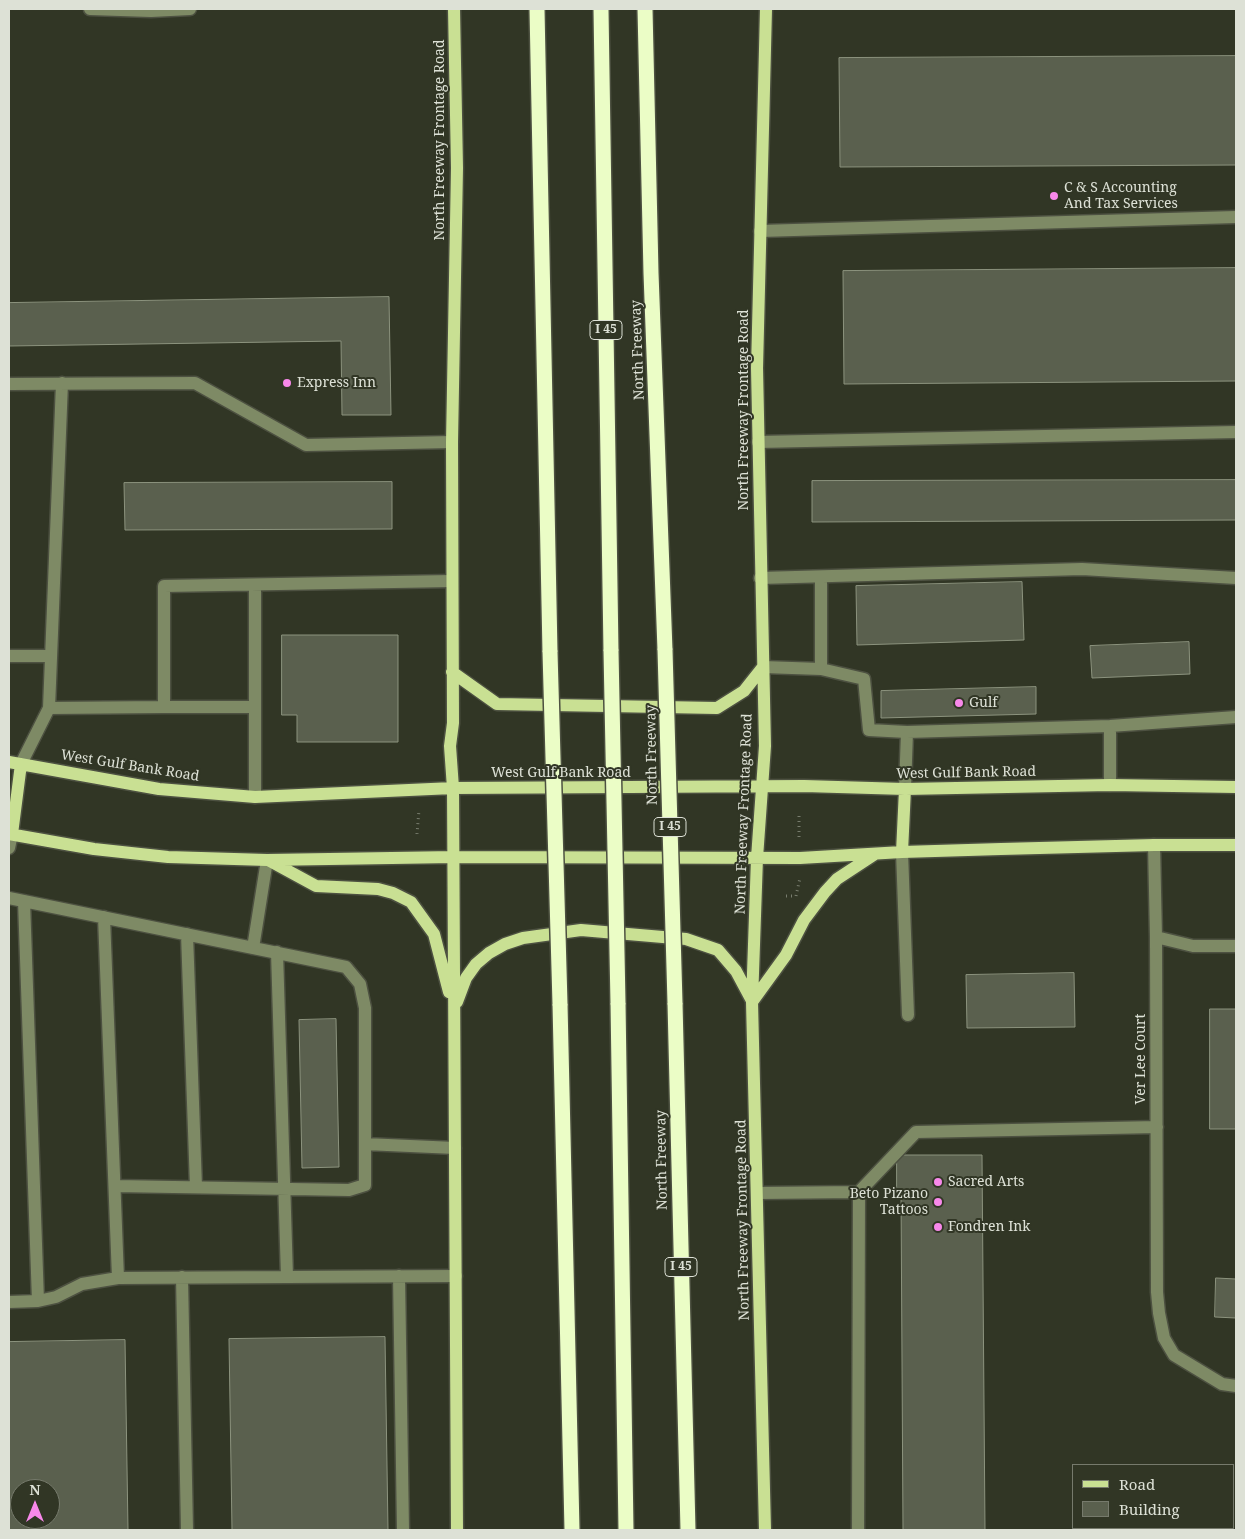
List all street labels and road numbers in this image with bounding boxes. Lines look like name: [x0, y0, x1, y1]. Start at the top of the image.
street label: North Freeway Frontage Road: [432, 39, 448, 241]
street label: North Freeway: [628, 300, 648, 400]
street label: North Freeway Frontage Road: [736, 309, 752, 511]
road number: I 45: [590, 320, 622, 340]
street label: North Freeway: [643, 705, 661, 805]
street label: North Freeway Frontage Road: [732, 713, 756, 915]
street label: West Gulf Bank Road: [60, 747, 200, 785]
street label: West Gulf Bank Road: [896, 763, 1036, 783]
street label: West Gulf Bank Road: [491, 765, 631, 781]
road number: I 45: [654, 818, 686, 836]
street label: Ver Lee Court: [1133, 1014, 1149, 1104]
street label: North Freeway: [653, 1110, 671, 1210]
street label: North Freeway Frontage Road: [733, 1119, 753, 1321]
road number: I 45: [665, 1258, 697, 1276]

